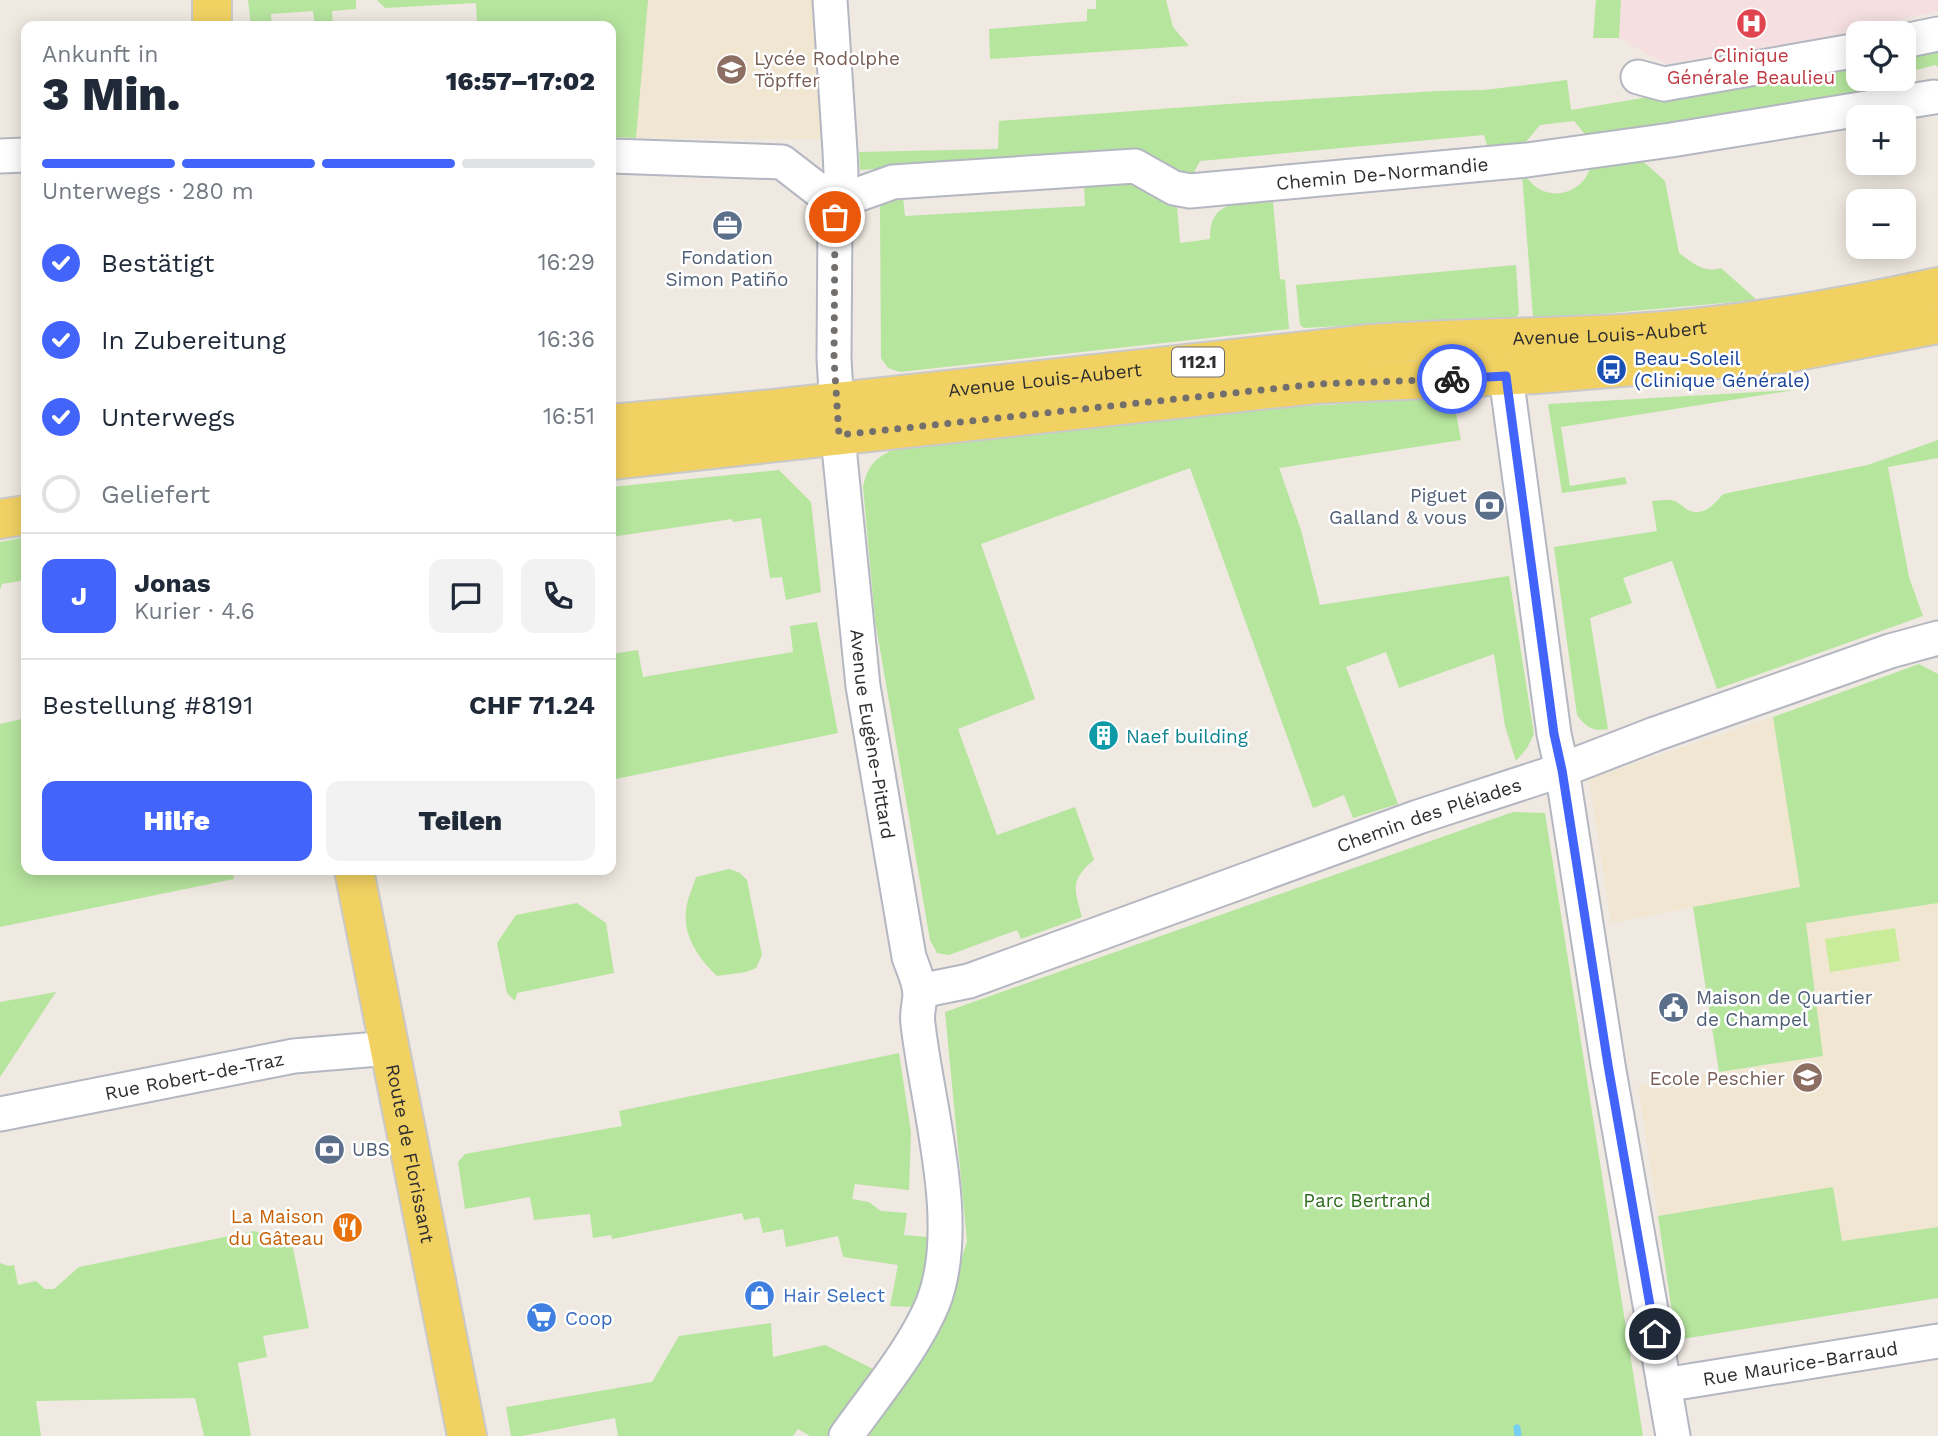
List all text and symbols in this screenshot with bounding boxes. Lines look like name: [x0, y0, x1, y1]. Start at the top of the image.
hospital icon: Clinique Générale Beaulieu: [1734, 7, 1768, 41]
map controls: [1846, 21, 1916, 259]
button: locate: [1846, 21, 1916, 91]
text: Ankunft in: [42, 41, 158, 68]
place label: Clinique Générale Beaulieu: [1667, 44, 1835, 89]
place label: Lycée Rodolphe Töpffer: [754, 47, 900, 92]
school or university icon: Lycée Rodolphe Töpffer: [714, 52, 748, 86]
text: 16:57–17:02: [446, 66, 595, 96]
text: 3 Min.: [42, 67, 181, 121]
button: +: [1846, 105, 1916, 175]
street label: Chemin De-Normandie: [1275, 153, 1489, 195]
text: Unterwegs · 280 m: [42, 178, 254, 205]
pin: [805, 187, 865, 247]
button: −: [1846, 189, 1916, 259]
icon: bag: [816, 198, 854, 236]
office icon: Fondation Simon Patiño: [710, 209, 744, 243]
icon: check: [42, 244, 80, 282]
place label: Fondation Simon Patiño: [665, 246, 789, 291]
text: Bestätigt: [101, 248, 214, 278]
text: 16:29: [538, 249, 595, 276]
street label: Avenue Louis-Aubert: [1512, 316, 1708, 350]
icon: check: [42, 321, 80, 359]
text: In Zubereitung: [101, 325, 286, 355]
text: 16:36: [538, 326, 595, 353]
courier: [1417, 344, 1487, 414]
place label: Beau-Soleil (Clinique Générale): [1634, 347, 1810, 392]
road number: 112.1: [1172, 348, 1224, 376]
bus stop icon: Beau-Soleil (Clinique Générale): [1594, 352, 1628, 386]
street label: Avenue Louis-Aubert: [947, 358, 1143, 402]
icon: bike: [1433, 360, 1471, 398]
icon: check: [42, 398, 80, 436]
text: Unterwegs: [101, 402, 236, 432]
text: 16:51: [543, 403, 595, 430]
text: Geliefert: [101, 479, 210, 509]
place label: Piguet Galland & vous: [1329, 484, 1467, 529]
bank icon: Piguet Galland & vous: [1473, 489, 1507, 523]
button: chat: [429, 559, 503, 633]
button: phone: [521, 559, 595, 633]
text: Jonas: [134, 568, 211, 598]
text: J: [71, 581, 87, 611]
text: Kurier · 4.6: [134, 598, 255, 625]
street label: Avenue Eugène-Pittard: [845, 628, 900, 841]
text: Bestellung #8191: [42, 690, 253, 720]
text: CHF 71.24: [469, 690, 595, 720]
building icon: Naef building: [1086, 719, 1120, 753]
place label: Naef building: [1126, 725, 1249, 748]
street label: Chemin des Pléiades: [1334, 773, 1524, 858]
button: Hilfe: [42, 781, 312, 861]
button: Teilen: [326, 781, 595, 861]
place label: Maison de Quartier de Champel: [1696, 986, 1873, 1031]
public building icon: Maison de Quartier de Champel: [1656, 991, 1690, 1025]
street label: Rue Robert-de-Traz: [103, 1047, 286, 1105]
school or university icon: Ecole Peschier: [1791, 1061, 1825, 1095]
street label: Route de Florissant: [381, 1062, 439, 1245]
place label: Ecole Peschier: [1649, 1067, 1785, 1090]
bank icon: UBS: [312, 1132, 346, 1166]
place label: UBS: [352, 1138, 390, 1161]
park label: Parc Bertrand: [1303, 1189, 1431, 1212]
place label: La Maison du Gâteau: [228, 1205, 324, 1250]
restaurant icon: La Maison du Gâteau: [330, 1210, 364, 1244]
shop icon: Hair Select: [743, 1278, 777, 1312]
place label: Hair Select: [783, 1284, 885, 1307]
supermarket icon: Coop: [525, 1301, 559, 1335]
pin: [1625, 1304, 1685, 1364]
place label: Coop: [565, 1307, 613, 1330]
icon: home: [1636, 1315, 1674, 1353]
street label: Rue Maurice-Barraud: [1701, 1337, 1900, 1391]

